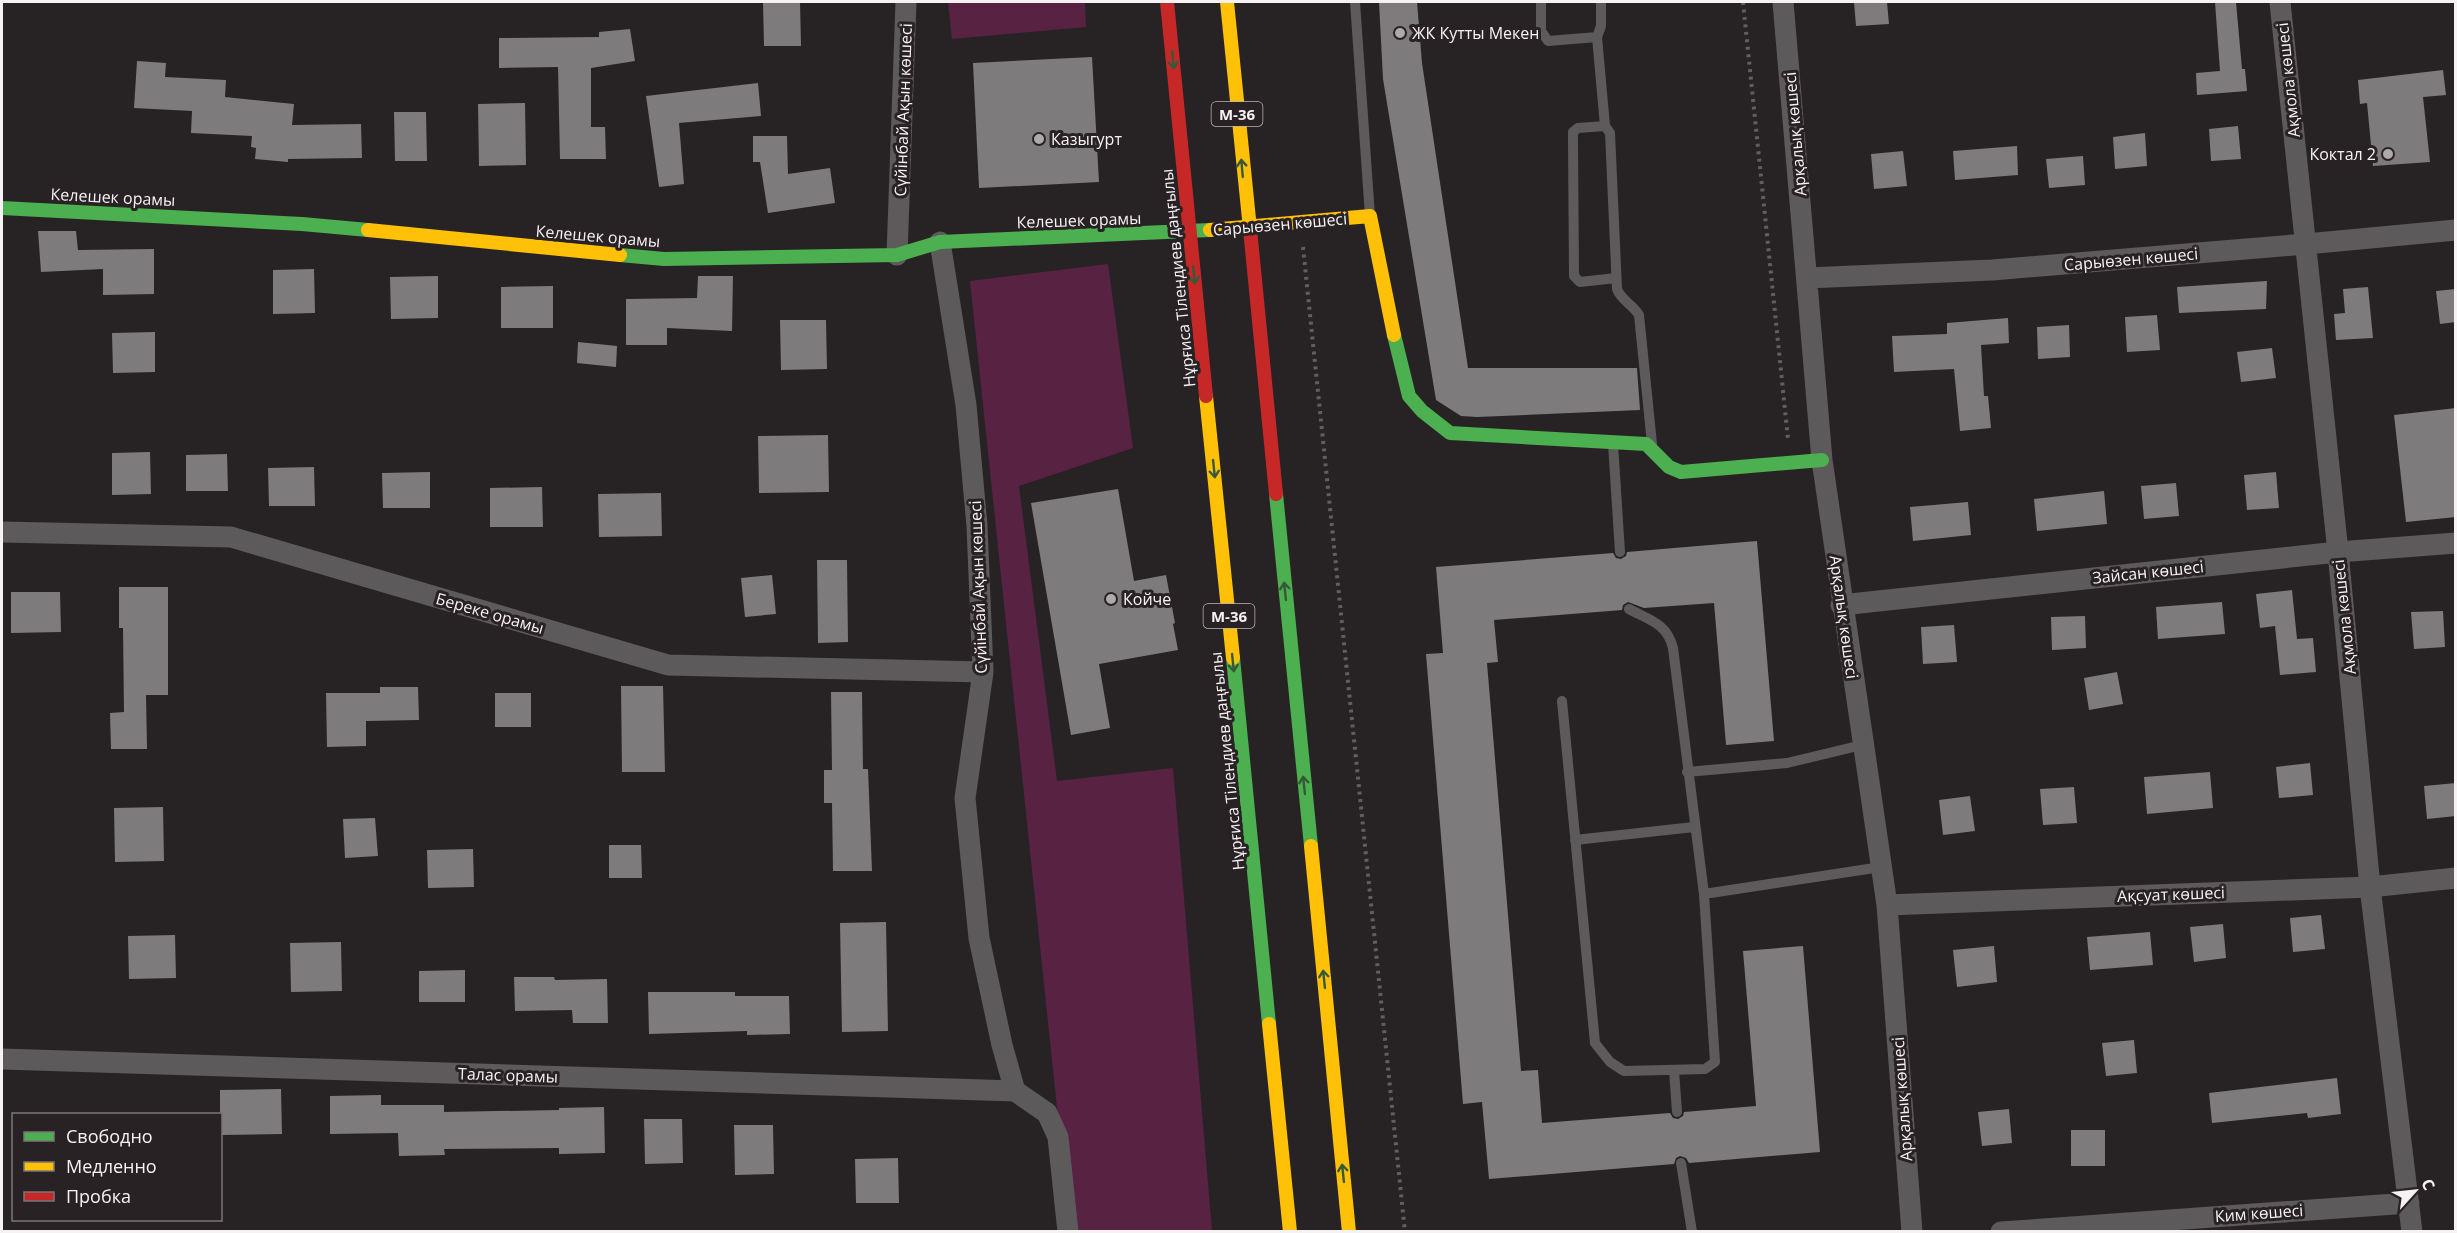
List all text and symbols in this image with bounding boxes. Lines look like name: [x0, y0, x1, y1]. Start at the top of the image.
place label: ЖК Кутты Мекен: [1412, 22, 1539, 44]
street label: Ақмола көшесі: [2271, 22, 2305, 138]
street label: Сүйінбай Ақын көшесі: [889, 23, 917, 197]
marker: ЖК Кутты Мекен: [1393, 26, 1407, 40]
one-way arrow: [1168, 49, 1179, 69]
street label: Арқалық көшесі: [1779, 71, 1811, 197]
road number: M-36: [1212, 102, 1262, 126]
place label: Казыгурт: [1051, 128, 1122, 150]
marker: Казыгурт: [1032, 132, 1046, 146]
place label: Коктал 2: [2309, 143, 2376, 165]
marker: Коктал 2: [2381, 147, 2395, 161]
one-way arrow: [1236, 159, 1247, 179]
street label: Нұрғиса Тілендиев даңғылы: [1156, 168, 1200, 388]
street label: Келешек орамы: [50, 183, 176, 211]
street label: Келешек орамы: [1016, 207, 1142, 233]
street label: Сарыөзен көшесі: [1212, 207, 1348, 241]
street label: Келешек орамы: [535, 220, 661, 252]
street label: Сарыөзен көшесі: [2063, 242, 2199, 276]
one-way arrow: [1189, 264, 1200, 284]
one-way arrow: [1209, 458, 1220, 478]
street label: Сүйінбай Ақын көшесі: [964, 500, 992, 674]
street label: Арқалық көшесі: [1824, 554, 1864, 680]
street label: Зайсан көшесі: [2091, 555, 2205, 589]
street label: Ақмола көшесі: [2327, 559, 2361, 675]
one-way arrow: [1279, 582, 1290, 602]
street label: Береке орамы: [433, 587, 547, 639]
place label: Койче: [1123, 588, 1171, 610]
marker: Койче: [1104, 592, 1118, 606]
road number: M-36: [1204, 604, 1254, 628]
street label: Нұрғиса Тілендиев даңғылы: [1205, 651, 1249, 871]
one-way arrow: [1228, 652, 1239, 672]
one-way arrow: [1298, 776, 1309, 796]
street label: Ақсуат көшесі: [2117, 881, 2225, 907]
one-way arrow: [1318, 970, 1329, 990]
street label: Арқалық көшесі: [1887, 1036, 1917, 1162]
street label: Талас орамы: [458, 1062, 558, 1088]
legend: [12, 1113, 222, 1221]
text: Свободно: [66, 1124, 153, 1148]
text: Медленно: [66, 1154, 157, 1178]
north arrow: [2385, 1161, 2445, 1221]
one-way arrow: [1337, 1164, 1348, 1184]
text: С: [2416, 1175, 2440, 1194]
text: Пробка: [66, 1184, 131, 1208]
street label: Ким көшесі: [2214, 1199, 2304, 1227]

